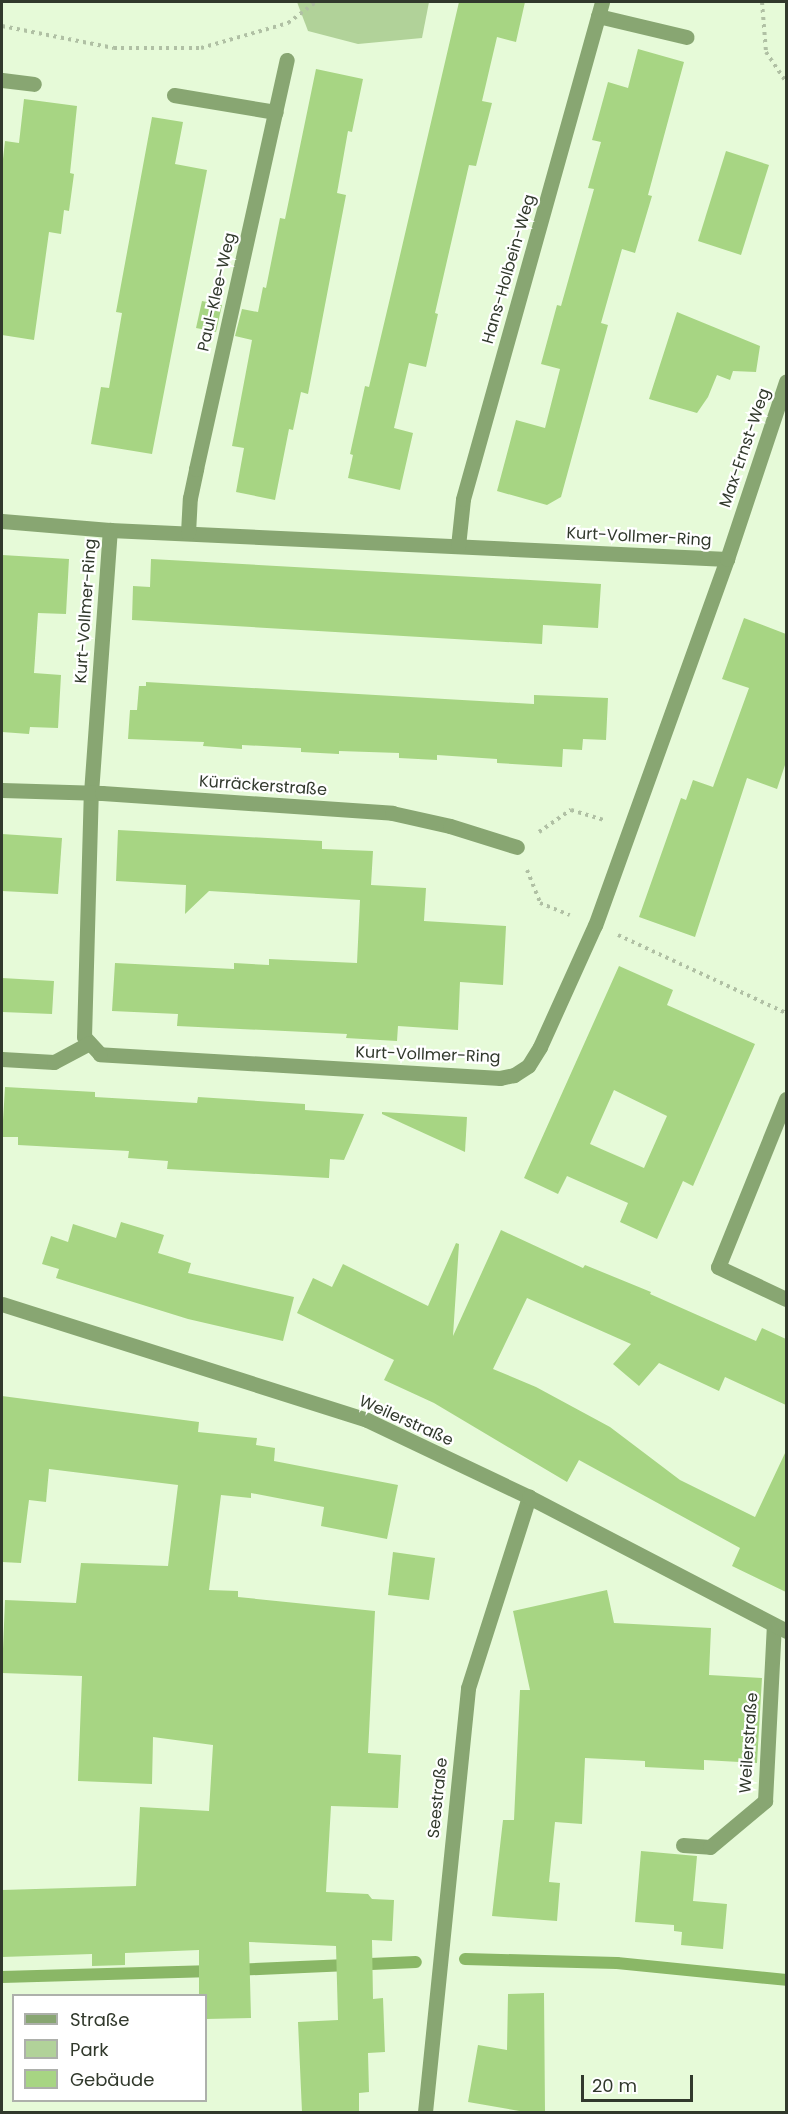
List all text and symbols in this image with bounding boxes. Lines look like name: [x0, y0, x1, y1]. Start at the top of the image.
street label: Hans-Holbein-Weg: [478, 192, 540, 346]
street label: Paul-Klee-Weg: [194, 231, 240, 353]
street label: Max-Ernst-Weg: [716, 386, 774, 510]
street label: Kurt-Vollmer-Ring: [566, 524, 712, 550]
street label: Kurt-Vollmer-Ring: [71, 538, 101, 684]
street label: Kürräckerstraße: [198, 772, 328, 800]
street label: Kurt-Vollmer-Ring: [355, 1043, 501, 1067]
street label: Weilerstraße: [356, 1392, 456, 1450]
street label: Weilerstraße: [736, 1692, 762, 1794]
street label: Seestraße: [424, 1757, 452, 1839]
legend: [12, 1994, 207, 2102]
text: Straße: [70, 2007, 129, 2032]
text: Park: [70, 2037, 109, 2062]
scale bar: [584, 2063, 696, 2101]
text: Gebäude: [70, 2067, 154, 2092]
text: 20 m: [592, 2073, 637, 2098]

